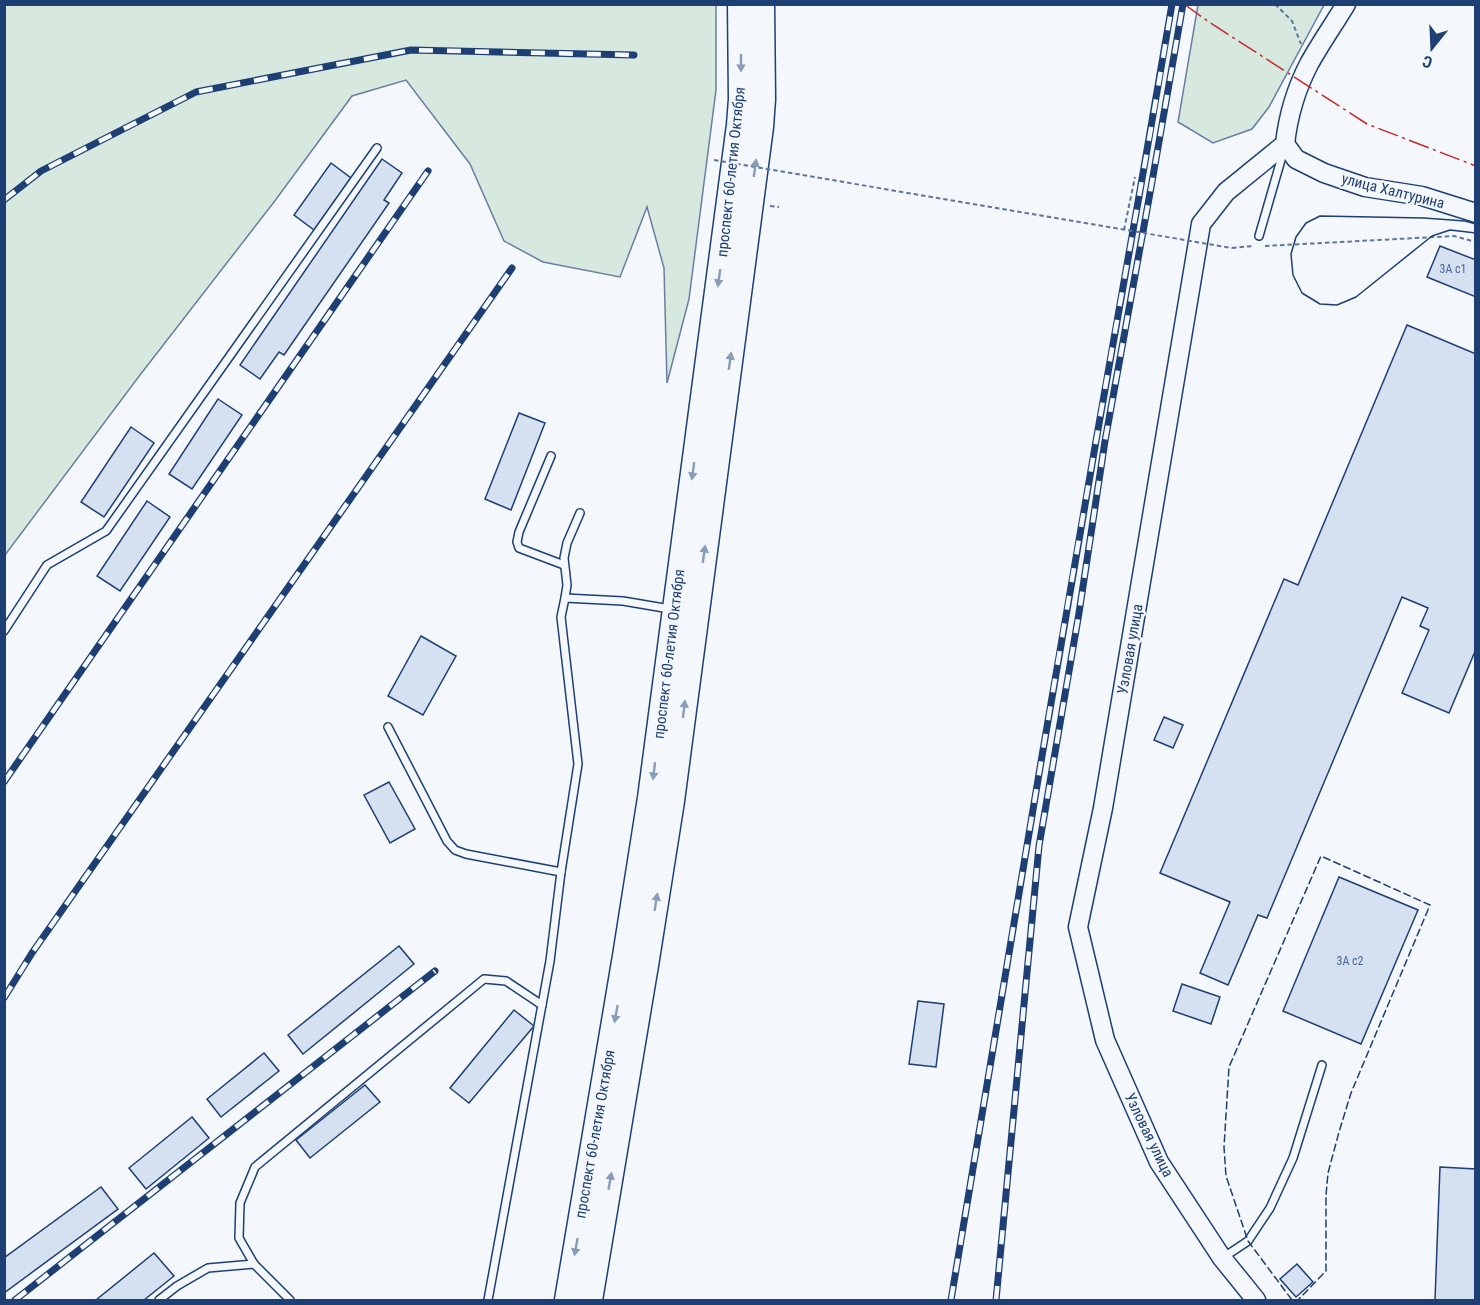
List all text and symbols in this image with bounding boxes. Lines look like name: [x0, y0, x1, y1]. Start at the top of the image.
north arrow: [1402, 18, 1462, 78]
text: С: [1420, 51, 1435, 72]
one-way arrow: [736, 53, 745, 72]
street label: проспект 60-летия Октября: [713, 86, 749, 258]
one-way arrow: [751, 158, 760, 177]
street label: улица Халтурина: [1340, 170, 1446, 212]
house number: 3А с1: [1439, 262, 1467, 276]
one-way arrow: [714, 268, 723, 287]
one-way arrow: [725, 351, 734, 370]
one-way arrow: [688, 462, 697, 481]
one-way arrow: [700, 545, 709, 564]
street label: проспект 60-летия Октября: [650, 568, 688, 740]
street label: Узловая улица: [1113, 602, 1147, 696]
one-way arrow: [679, 699, 688, 718]
one-way arrow: [649, 762, 658, 781]
one-way arrow: [652, 892, 661, 911]
house number: 3А с2: [1336, 954, 1364, 968]
one-way arrow: [611, 1004, 620, 1023]
street label: проспект 60-летия Октября: [571, 1048, 619, 1220]
street label: Узловая улица: [1121, 1090, 1177, 1180]
one-way arrow: [605, 1171, 614, 1190]
one-way arrow: [572, 1238, 581, 1257]

